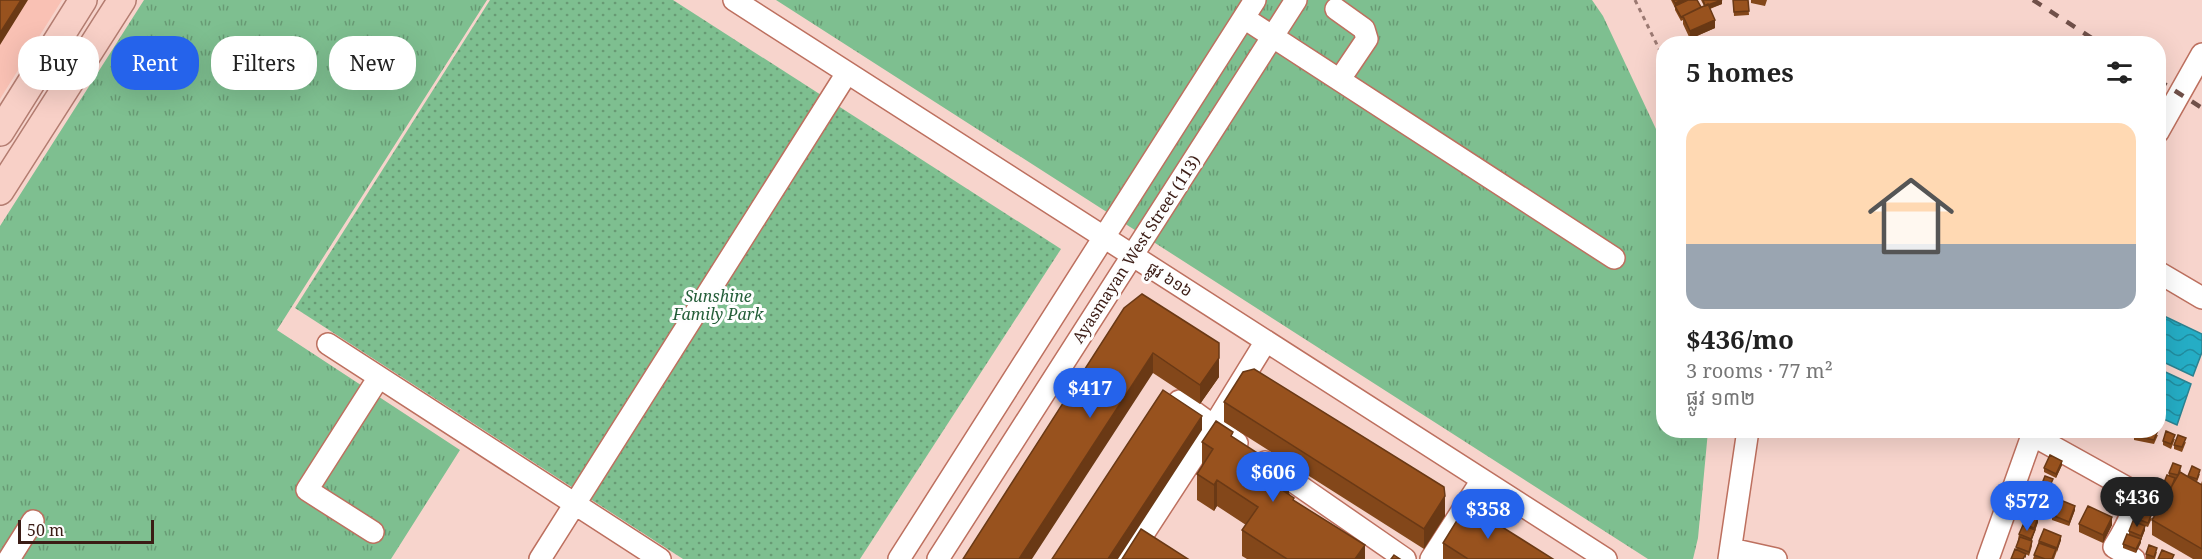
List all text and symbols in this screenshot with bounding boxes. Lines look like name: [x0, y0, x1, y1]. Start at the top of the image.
chip: Buy: [18, 36, 99, 90]
chip: Rent: [111, 36, 199, 90]
chip: Filters: [211, 36, 317, 90]
chip: New: [329, 36, 416, 90]
text: 5 homes: [1686, 54, 1794, 90]
icon: filters: [2103, 56, 2136, 89]
street label: Ayasmayan West Street (113): [1067, 151, 1205, 347]
icon: home: [1857, 162, 1965, 270]
street label: ផ្លូវ ៦១៦: [1141, 256, 1197, 305]
park label: Sunshine Family Park: [672, 285, 764, 325]
text: $436/mo: [1686, 321, 1794, 357]
text: 3 rooms · 77 m²: [1686, 357, 1833, 384]
pin: $417: [1054, 368, 1126, 419]
text: $417: [1067, 374, 1113, 401]
text: ផ្លូវ ១៣២: [1686, 384, 1755, 411]
pin: $606: [1237, 452, 1309, 503]
text: $606: [1250, 458, 1296, 485]
pin: $436: [2101, 477, 2173, 528]
pin: $572: [1991, 481, 2063, 532]
text: $436: [2114, 483, 2160, 510]
text: $572: [2004, 487, 2050, 514]
pin: $358: [1452, 489, 1524, 540]
text: $358: [1465, 495, 1511, 522]
scale bar: [18, 517, 154, 544]
text: 50 m: [27, 519, 64, 541]

